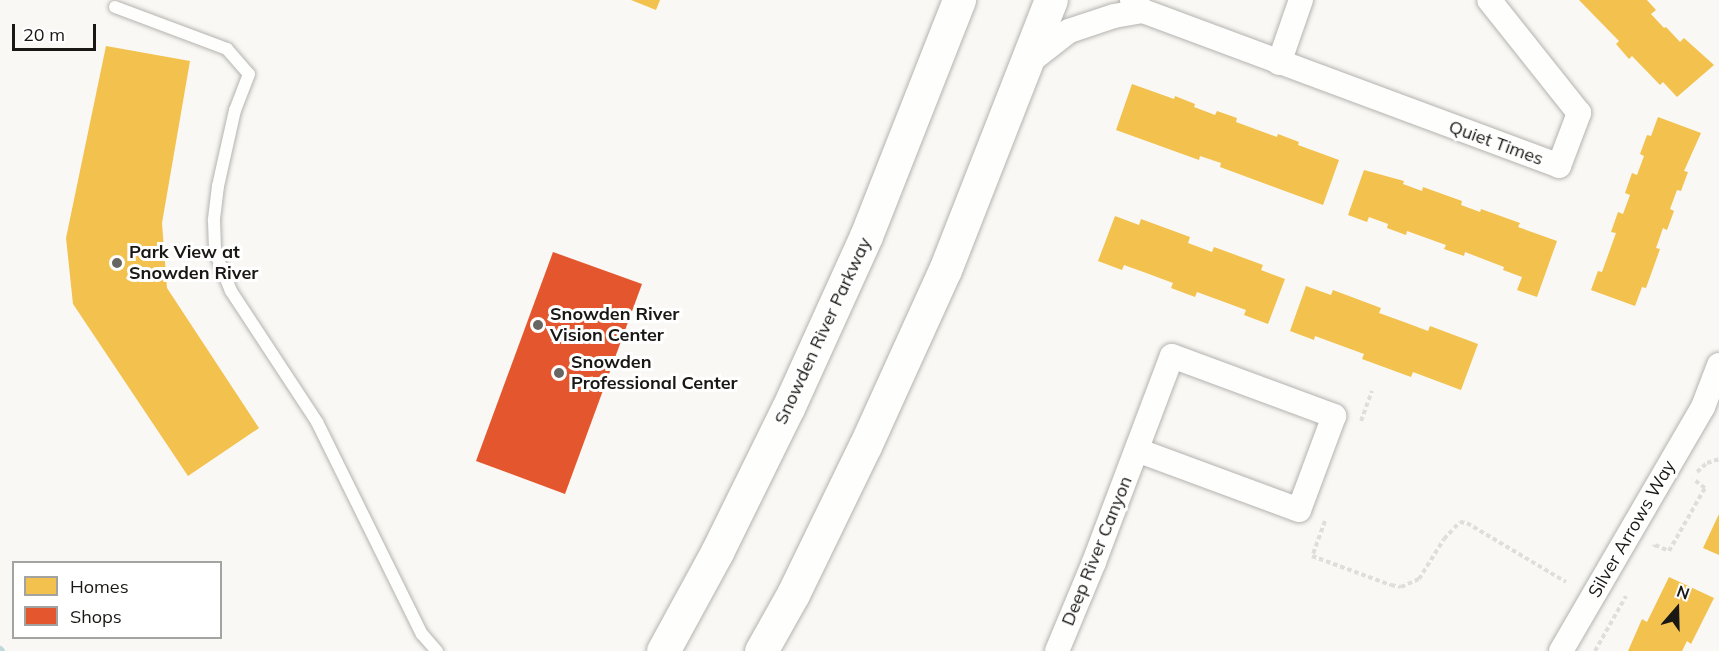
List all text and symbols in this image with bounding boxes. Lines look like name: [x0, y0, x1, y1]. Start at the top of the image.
scale bar: [15, 12, 99, 50]
text: 20 m: [23, 23, 65, 46]
street label: Quiet Times: [1446, 116, 1546, 170]
street label: Snowden River Parkway: [770, 234, 876, 428]
place label: Park View at Snowden River: [129, 242, 258, 284]
marker: Park View at Snowden River: [110, 256, 124, 270]
place label: Snowden River Vision Center: [550, 304, 679, 346]
marker: Snowden River Vision Center: [531, 318, 545, 332]
place label: Snowden Professional Center: [571, 352, 738, 394]
marker: Snowden Professional Center: [552, 366, 566, 380]
street label: Silver Arrows Way: [1584, 457, 1680, 601]
street label: Deep River Canyon: [1057, 473, 1137, 629]
legend: [12, 561, 222, 639]
text: Homes: [70, 575, 129, 598]
north arrow: [1647, 579, 1707, 639]
text: N: [1674, 581, 1692, 604]
text: Shops: [70, 605, 122, 628]

